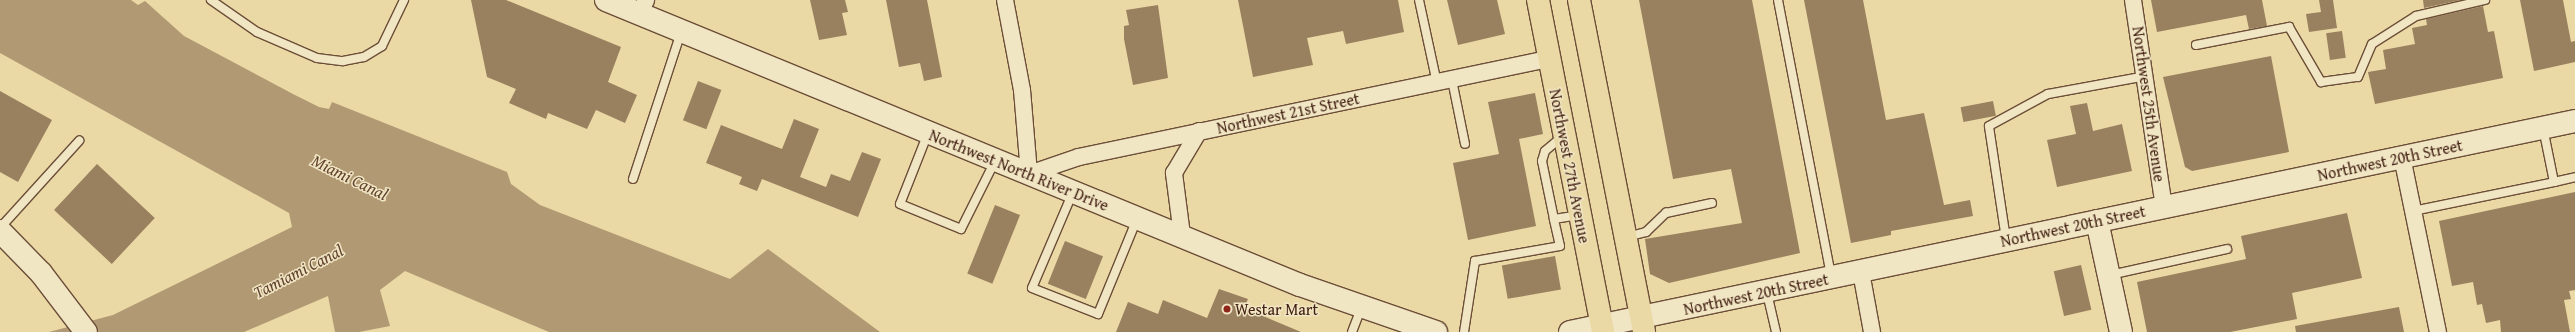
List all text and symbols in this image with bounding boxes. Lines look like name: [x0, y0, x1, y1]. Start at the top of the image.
street label: Northwest 25th Avenue: [2129, 25, 2169, 183]
street label: Northwest 27th Avenue: [1546, 87, 1594, 245]
street label: Northwest 21st Street: [1215, 89, 1361, 137]
street label: Northwest North River Drive: [926, 125, 1112, 215]
street label: Northwest 20th Street: [2316, 135, 2464, 185]
water label: Miami Canal: [309, 150, 391, 204]
street label: Northwest 20th Street: [1999, 201, 2147, 251]
water label: Tamiami Canal: [250, 240, 346, 302]
street label: Northwest 20th Street: [1682, 269, 1830, 319]
place label: Westar Mart: [1235, 299, 1318, 319]
marker: Westar Mart: [1222, 304, 1232, 314]

